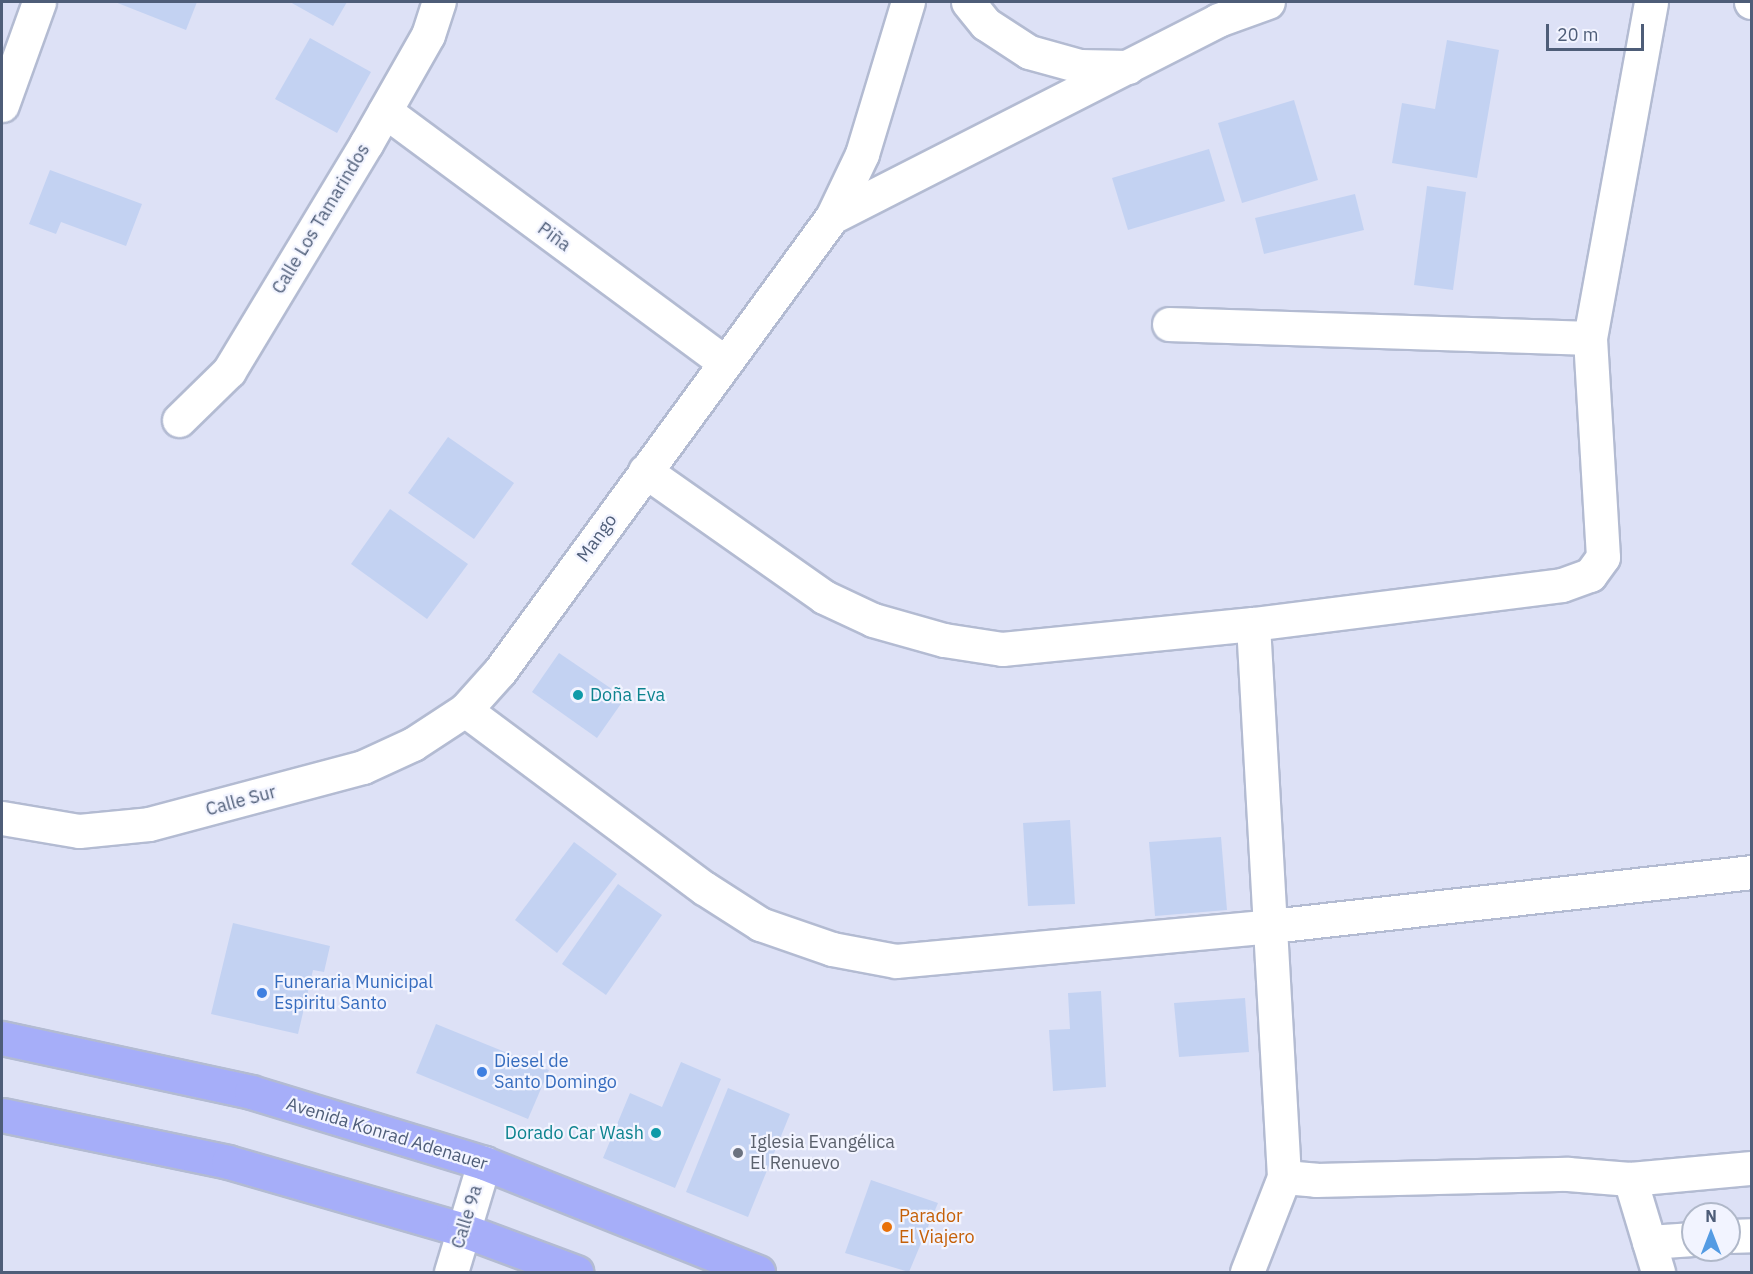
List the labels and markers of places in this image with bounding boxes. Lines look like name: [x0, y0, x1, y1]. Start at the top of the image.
place label: Doña Eva: [590, 684, 665, 706]
marker: Doña Eva: [571, 688, 585, 702]
place label: Funeraria Municipal Espiritu Santo: [274, 972, 433, 1014]
marker: Funeraria Municipal Espiritu Santo: [255, 986, 269, 1000]
place label: Diesel de Santo Domingo: [494, 1051, 617, 1094]
marker: Diesel de Santo Domingo: [475, 1065, 489, 1079]
place label: Dorado Car Wash: [505, 1122, 644, 1144]
marker: Dorado Car Wash: [649, 1126, 663, 1140]
place label: Iglesia Evangélica El Renuevo: [750, 1132, 895, 1174]
marker: Iglesia Evangélica El Renuevo: [731, 1146, 745, 1160]
place label: Parador El Viajero: [899, 1206, 975, 1248]
marker: Parador El Viajero: [880, 1220, 894, 1234]

